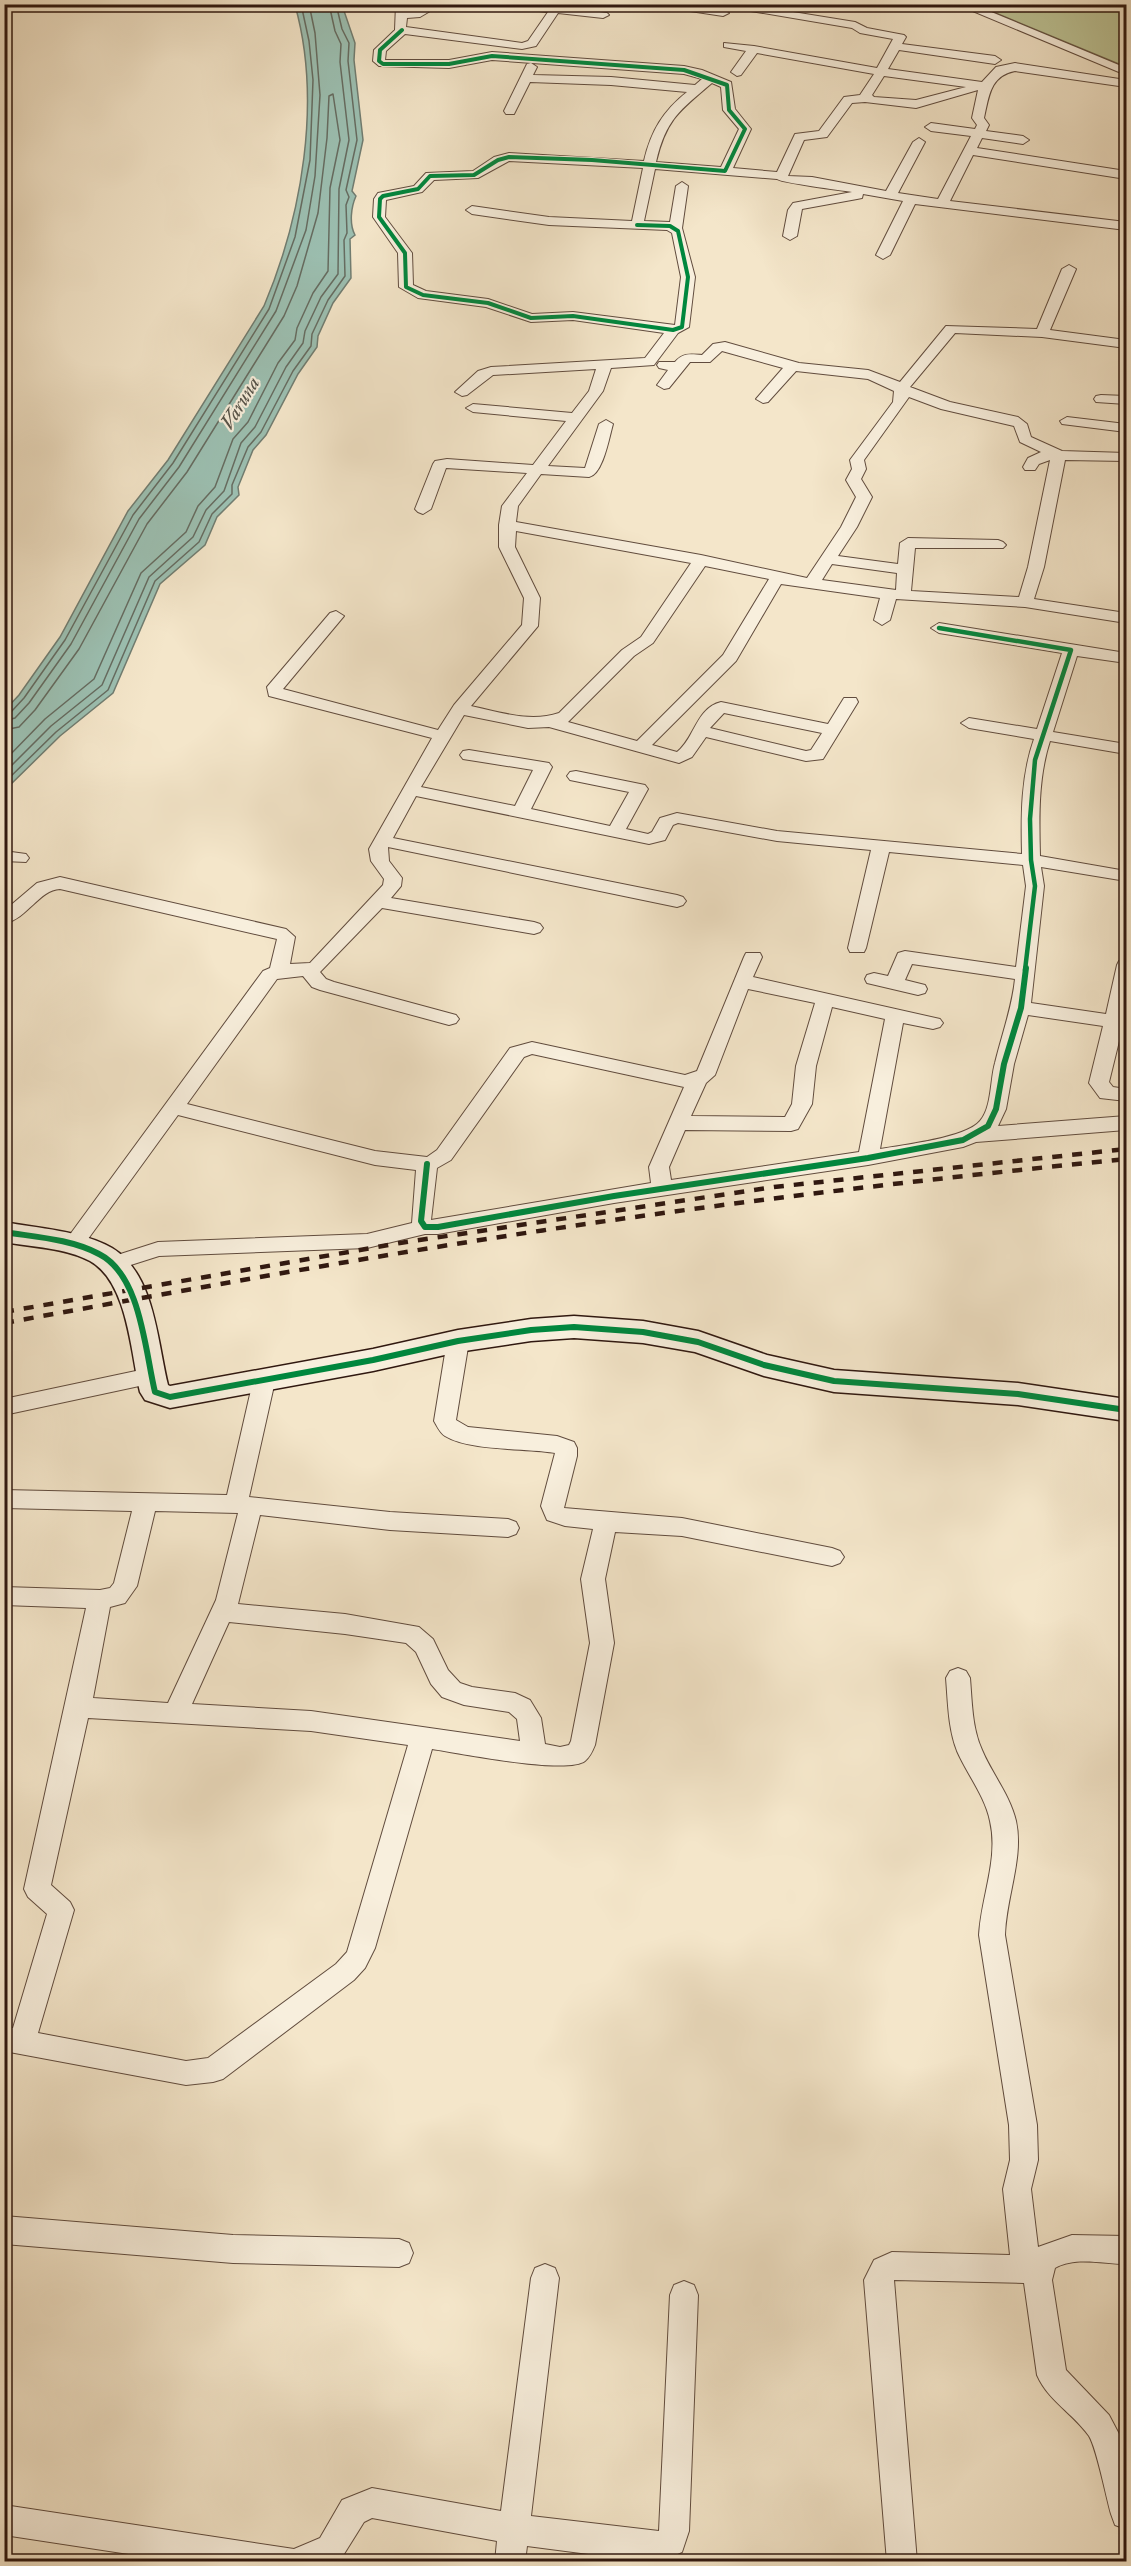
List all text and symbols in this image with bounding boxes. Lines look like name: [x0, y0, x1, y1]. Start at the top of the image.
water label: Varuna: [215, 372, 265, 434]

